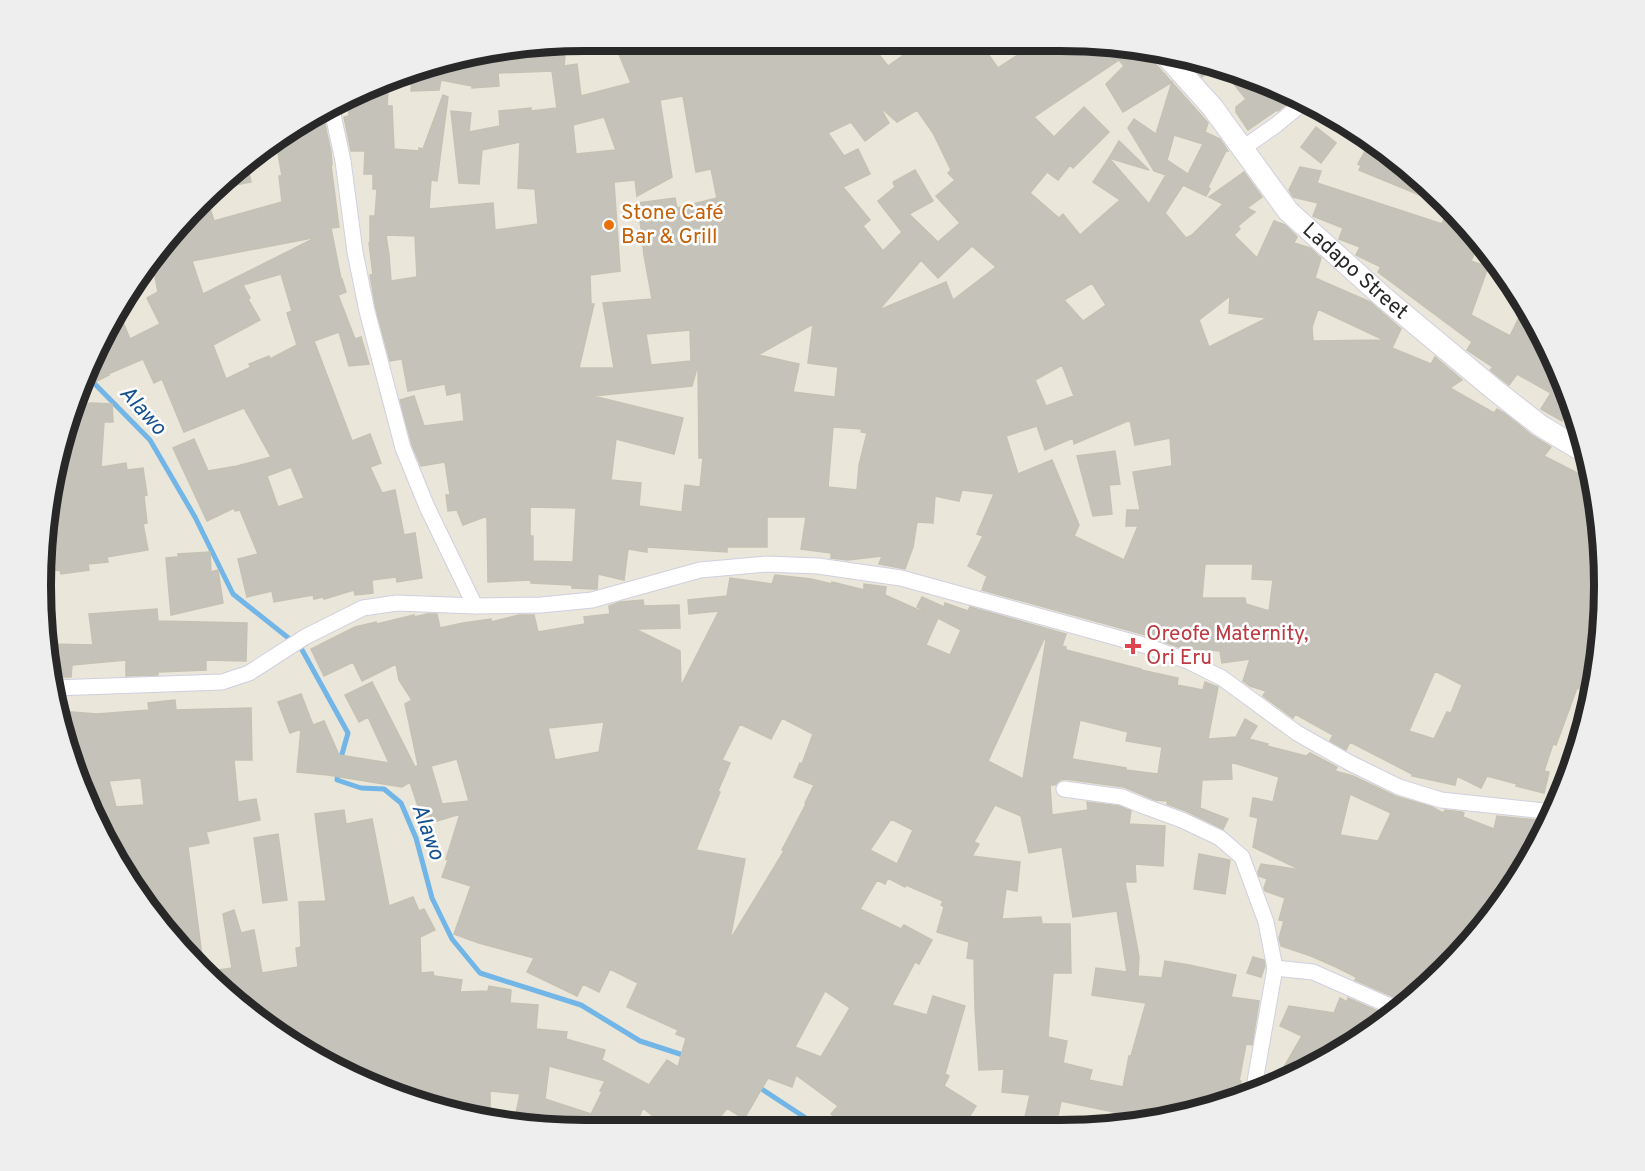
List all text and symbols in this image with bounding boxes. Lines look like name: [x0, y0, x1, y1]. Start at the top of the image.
place label: Stone Café Bar & Grill: [621, 200, 723, 251]
street label: Ladapo Street: [1296, 217, 1414, 325]
marker: Stone Café Bar & Grill: [602, 218, 616, 232]
water label: Alawo: [113, 381, 172, 442]
place label: Oreofe Maternity, Ori Eru: [1146, 621, 1308, 672]
marker: Oreofe Maternity, Ori Eru: [1124, 637, 1142, 655]
water label: Alawo: [404, 800, 450, 864]

